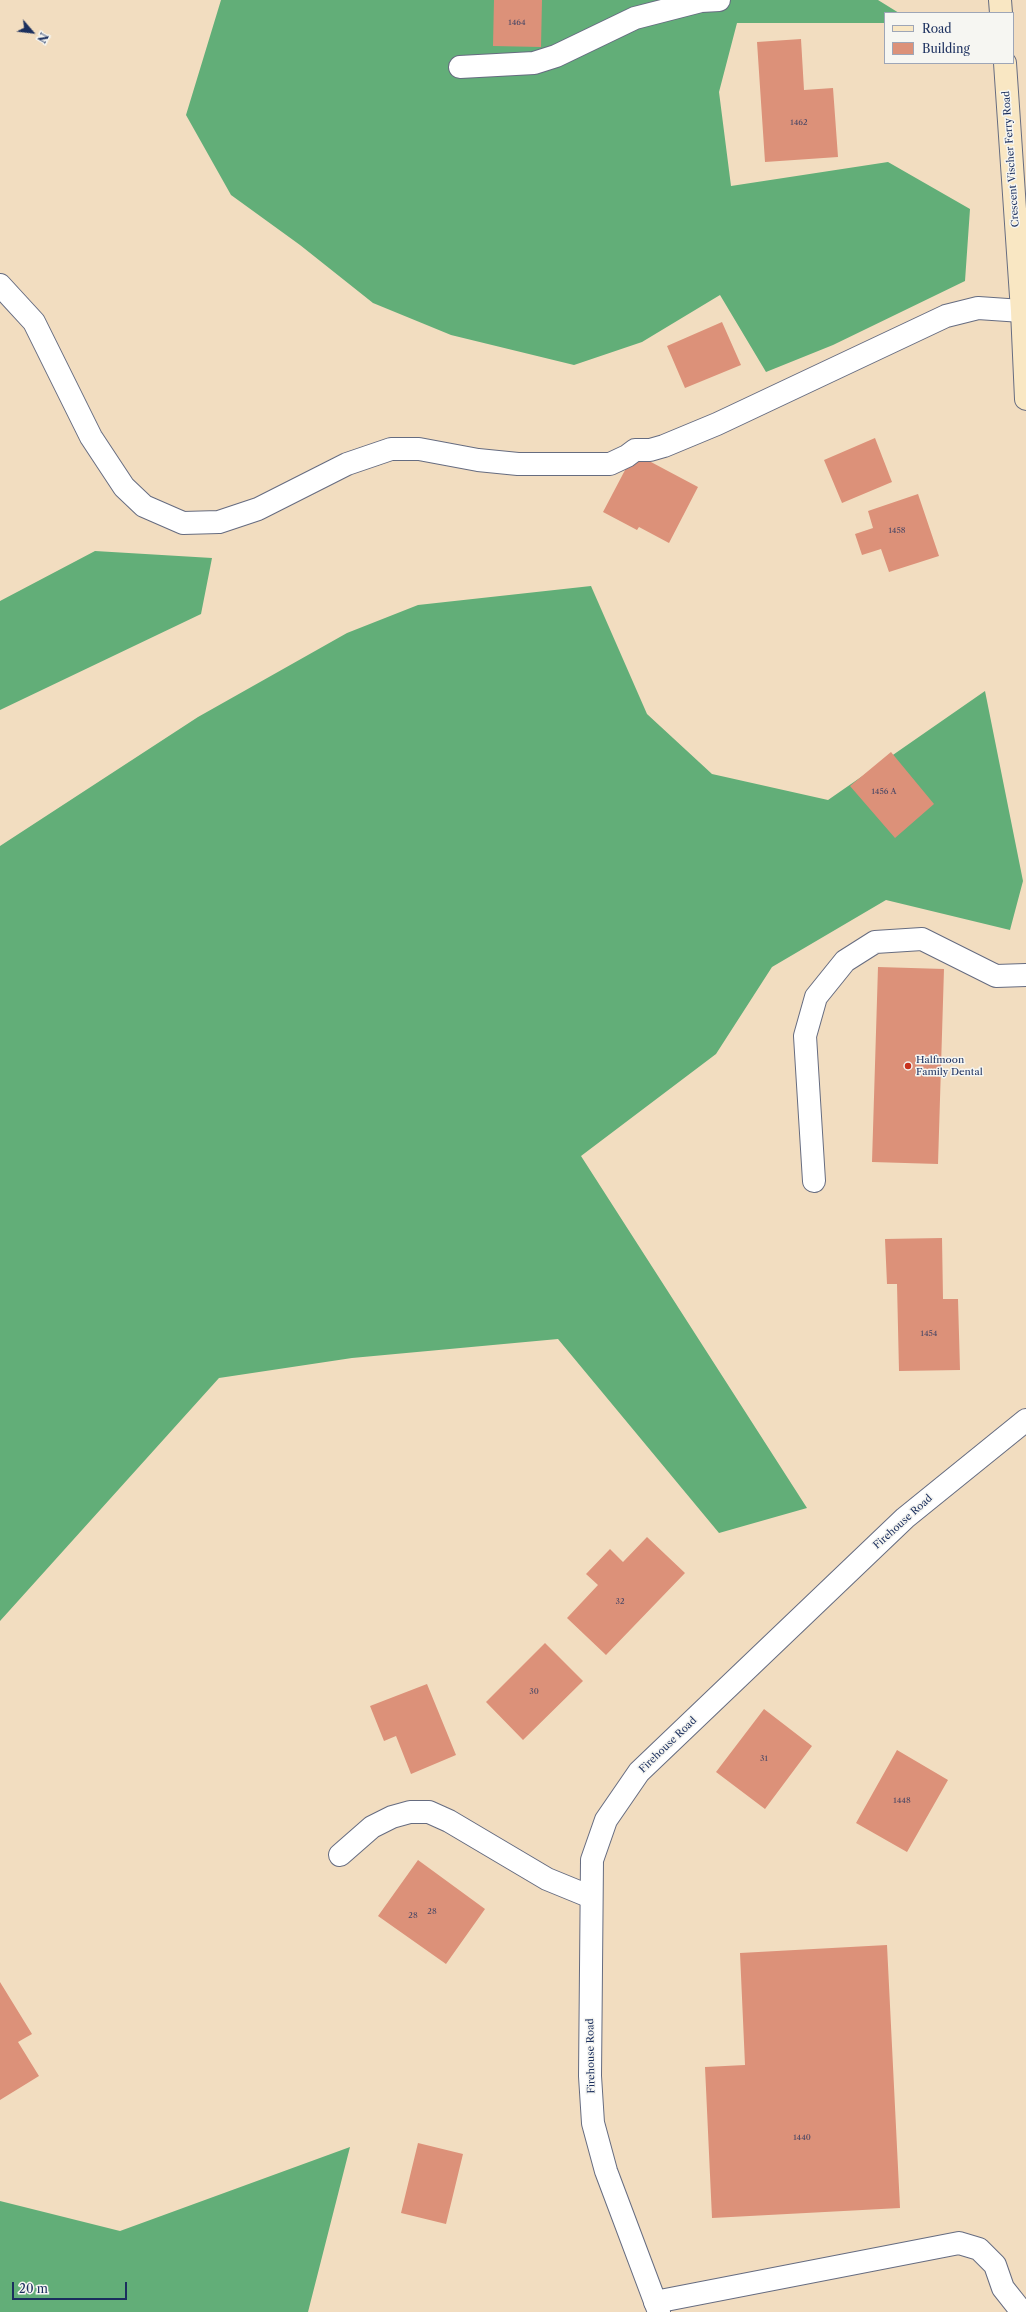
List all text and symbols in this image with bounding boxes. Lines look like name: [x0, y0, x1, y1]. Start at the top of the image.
north arrow: [12, 12, 52, 52]
legend: [884, 12, 1014, 64]
house number: 1464: [508, 18, 526, 28]
text: Road: [922, 21, 952, 36]
text: N: [34, 30, 51, 45]
text: Building: [922, 41, 970, 56]
street label: Crescent Vischer Ferry Road: [1000, 90, 1022, 228]
house number: 1462: [790, 118, 808, 128]
house number: 1458: [888, 526, 906, 536]
house number: 1456 A: [871, 787, 897, 797]
place label: Halfmoon Family Dental: [916, 1054, 983, 1078]
marker: Halfmoon Family Dental: [903, 1061, 913, 1071]
house number: 1454: [921, 1329, 937, 1339]
street label: Firehouse Road: [871, 1492, 935, 1552]
house number: 32: [615, 1597, 625, 1607]
house number: 30: [529, 1687, 539, 1697]
street label: Firehouse Road: [637, 1715, 699, 1775]
house number: 31: [760, 1754, 768, 1764]
house number: 1448: [893, 1796, 911, 1806]
house number: 28: [427, 1907, 437, 1917]
house number: 28: [408, 1911, 418, 1921]
street label: Firehouse Road: [584, 2018, 598, 2094]
house number: 1440: [793, 2133, 811, 2143]
scale bar: [14, 2274, 129, 2300]
text: 20 m: [19, 2281, 48, 2296]

